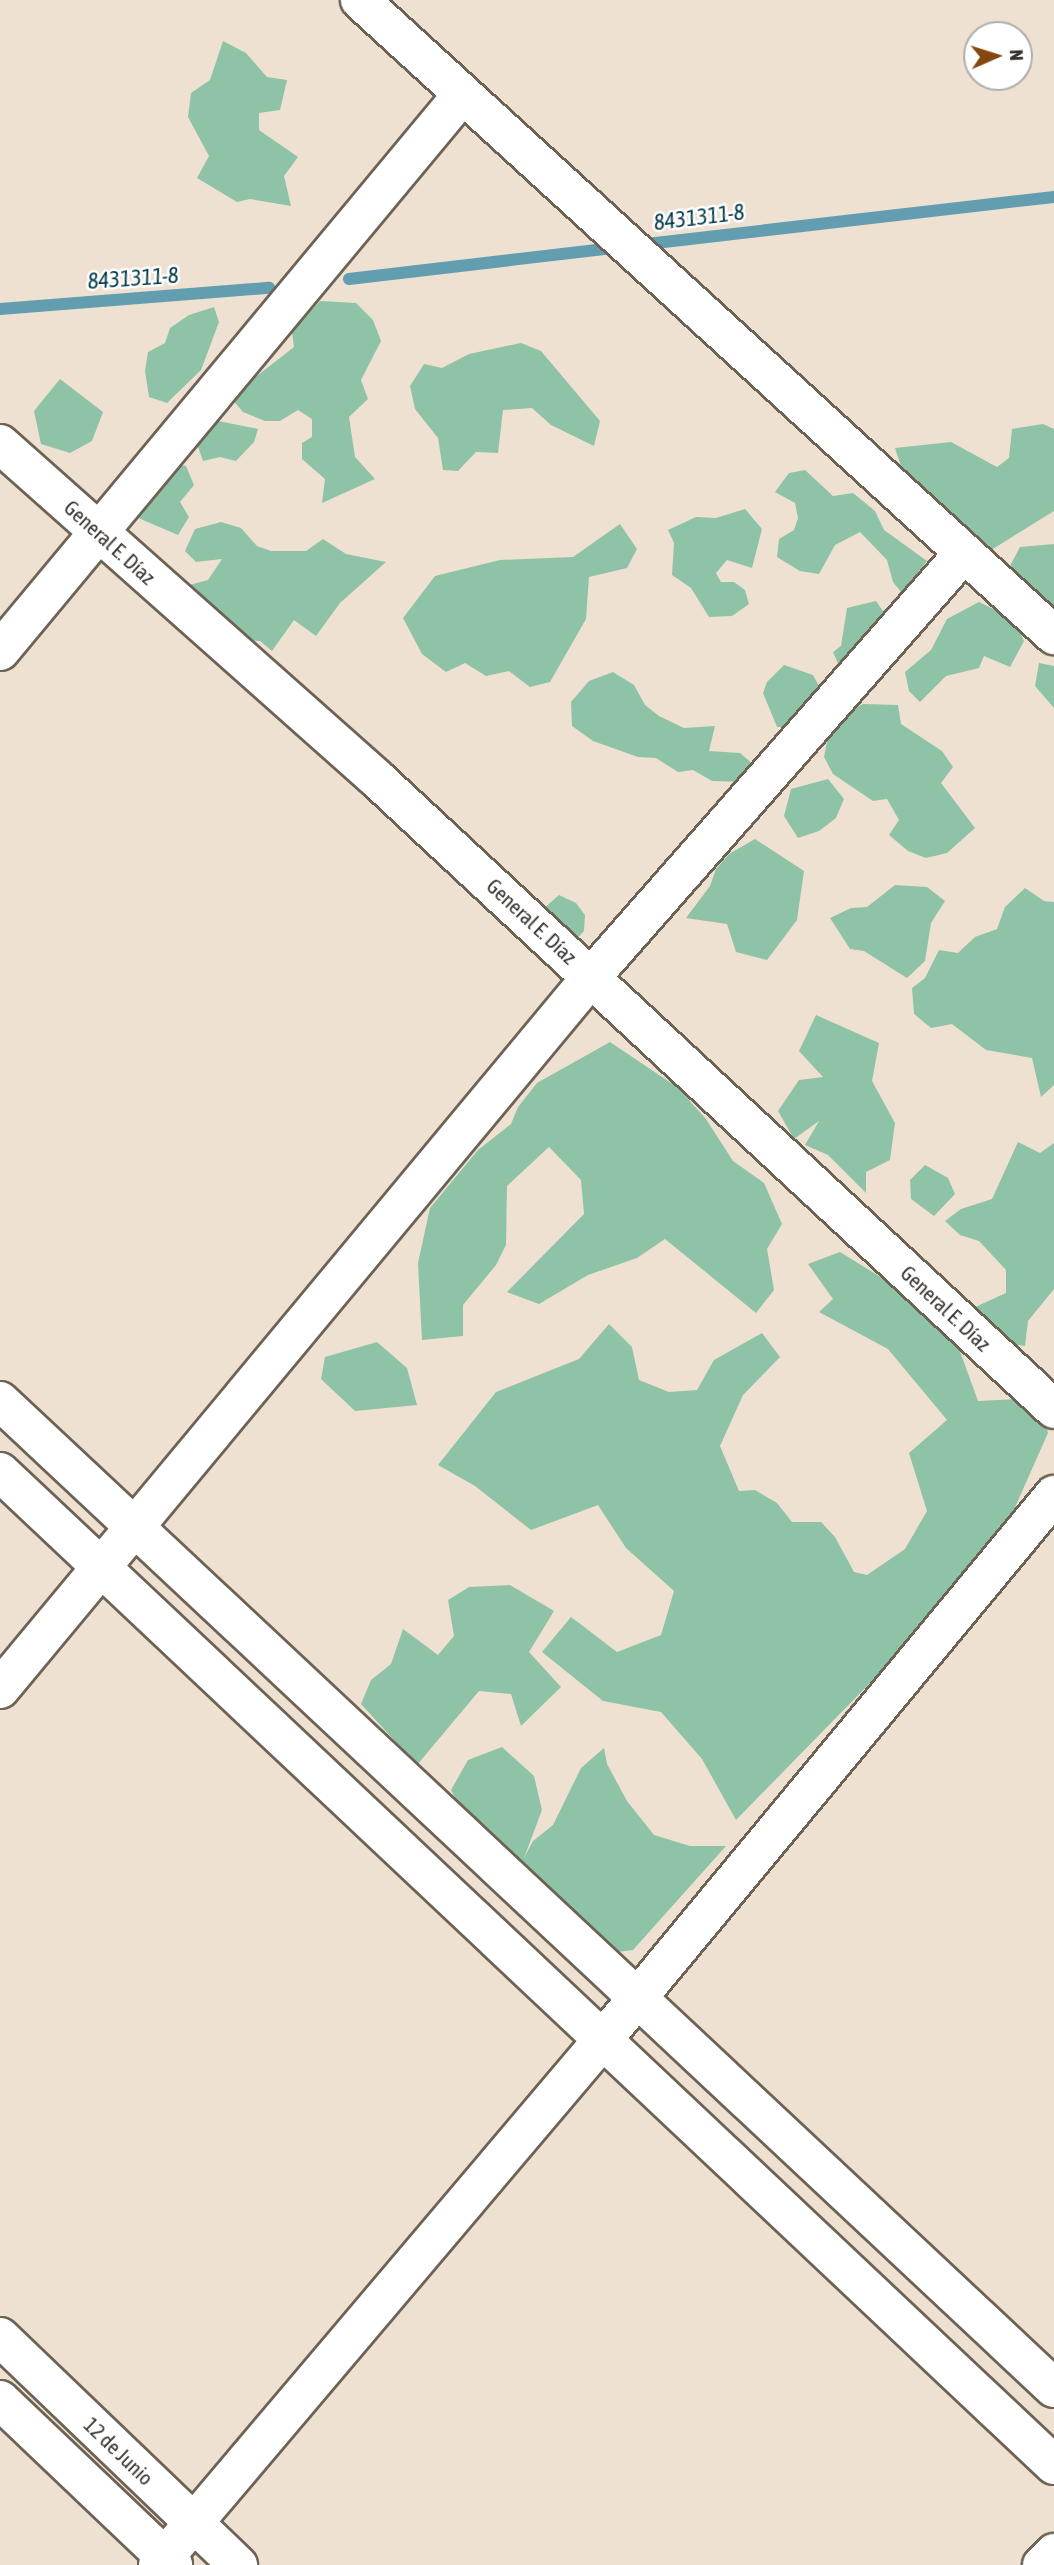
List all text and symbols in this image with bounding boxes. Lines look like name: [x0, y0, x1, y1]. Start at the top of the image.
north arrow: [963, 21, 1033, 91]
text: N: [1006, 49, 1028, 61]
water label: 8431311-8: [652, 198, 746, 236]
water label: 8431311-8: [87, 261, 179, 295]
street label: General E. Díaz: [59, 495, 161, 589]
street label: General E. Díaz: [482, 873, 582, 969]
street label: General E. Díaz: [896, 1260, 996, 1356]
street label: 12 de Junio: [79, 2412, 159, 2490]

